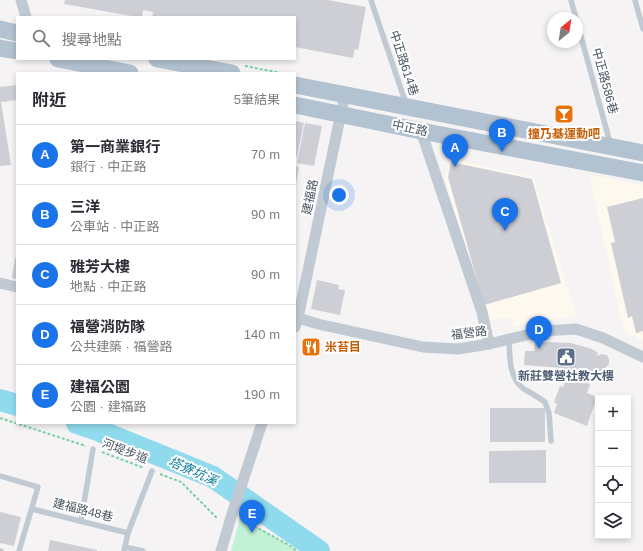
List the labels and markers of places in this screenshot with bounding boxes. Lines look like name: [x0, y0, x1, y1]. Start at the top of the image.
bar icon: 撞乃基運動吧: [553, 103, 575, 125]
pin: B: [489, 119, 515, 152]
place label: 撞乃基運動吧: [528, 127, 600, 141]
pin: A: [442, 134, 468, 167]
pin: C: [492, 198, 518, 231]
pin: D: [526, 316, 552, 349]
restaurant icon: 米苔目: [300, 336, 322, 358]
place label: 米苔目: [325, 340, 361, 354]
public building icon: 新莊雙營社教大樓: [555, 346, 577, 368]
place label: 新莊雙營社教大樓: [518, 369, 614, 383]
pin: E: [239, 500, 265, 533]

